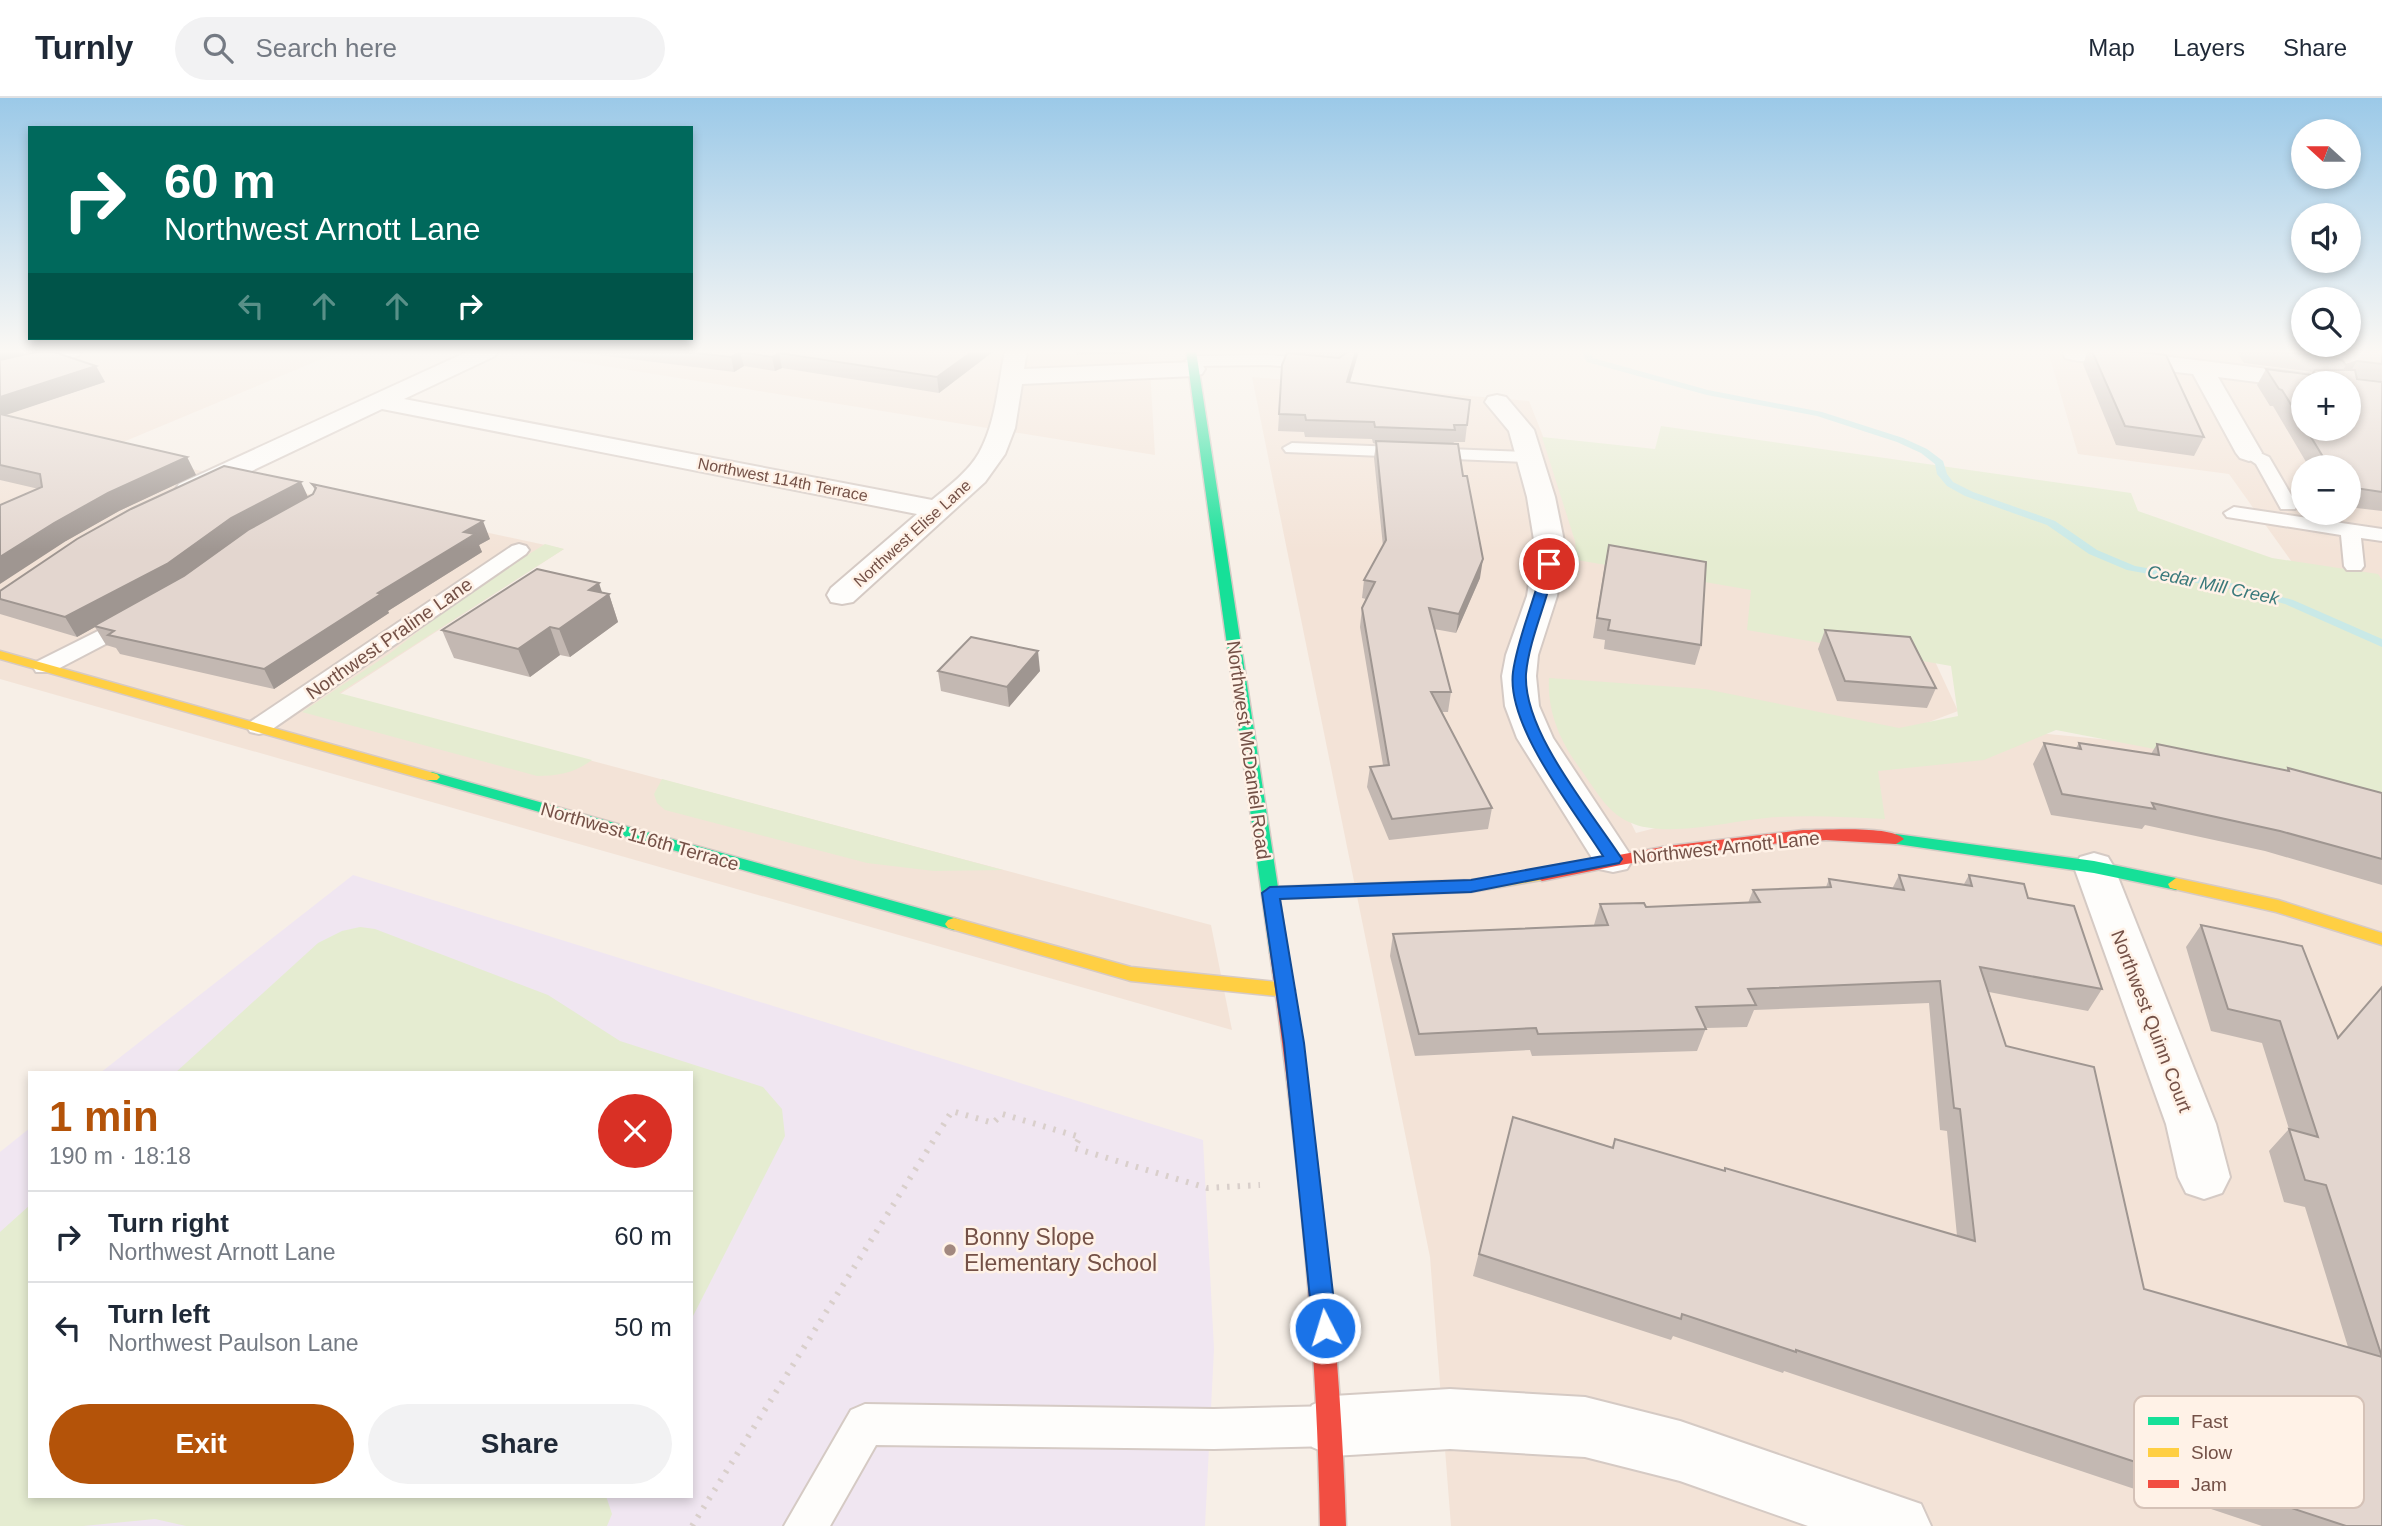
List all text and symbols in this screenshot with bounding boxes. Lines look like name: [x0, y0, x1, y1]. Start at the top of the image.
search box: [175, 17, 665, 80]
text: Turnly: [35, 29, 133, 66]
icon: search: [199, 29, 237, 67]
text: Search here: [255, 33, 397, 63]
text: Map: [2088, 34, 2135, 61]
text: Layers: [2173, 34, 2245, 61]
text: Share: [2283, 34, 2347, 61]
north arrow: [2291, 119, 2361, 189]
map controls: [2291, 119, 2361, 525]
icon: right: [49, 154, 140, 245]
text: 60 m: [164, 154, 276, 208]
button: sound: [2291, 203, 2361, 273]
text: Northwest Arnott Lane: [164, 211, 481, 247]
icon: left: [232, 287, 270, 325]
icon: ahead: [305, 287, 343, 325]
icon: ahead: [378, 287, 416, 325]
icon: right: [451, 287, 489, 325]
button: search: [2291, 287, 2361, 357]
button: +: [2291, 371, 2361, 441]
street label: Northwest 114th Terrace: [696, 455, 869, 504]
button: −: [2291, 455, 2361, 525]
street label: Northwest Elise Lane: [850, 476, 974, 590]
pin: [1519, 534, 1579, 594]
icon: arrive: [1530, 545, 1568, 583]
water label: Cedar Mill Creek: [2145, 561, 2282, 609]
street label: Northwest Praline Lane: [302, 573, 476, 704]
street label: Northwest McDaniel Road: [1223, 639, 1274, 861]
street label: Northwest 116th Terrace: [538, 798, 741, 875]
street label: Northwest Arnott Lane: [1631, 827, 1821, 868]
street label: Northwest Quinn Court: [2107, 927, 2196, 1116]
text: 1 min: [49, 1093, 159, 1140]
button: close: [598, 1094, 672, 1168]
text: 190 m · 18:18: [49, 1143, 191, 1169]
text: Turn right: [108, 1208, 229, 1238]
icon: right: [49, 1218, 87, 1256]
text: 60 m: [614, 1221, 672, 1251]
place label: Bonny Slope Elementary School: [964, 1224, 1157, 1276]
text: Northwest Arnott Lane: [108, 1239, 336, 1265]
marker: Bonny Slope Elementary School: [942, 1242, 958, 1258]
position arrow: [1288, 1291, 1362, 1365]
text: Turn left: [108, 1299, 210, 1329]
icon: left: [49, 1309, 87, 1347]
text: 50 m: [614, 1312, 672, 1342]
text: Northwest Paulson Lane: [108, 1330, 359, 1356]
legend: [2134, 1396, 2364, 1508]
button: Exit: [49, 1404, 354, 1484]
button: Share: [368, 1404, 672, 1484]
text: Fast: [2191, 1411, 2229, 1432]
text: Slow: [2191, 1442, 2232, 1463]
text: Jam: [2191, 1474, 2227, 1495]

